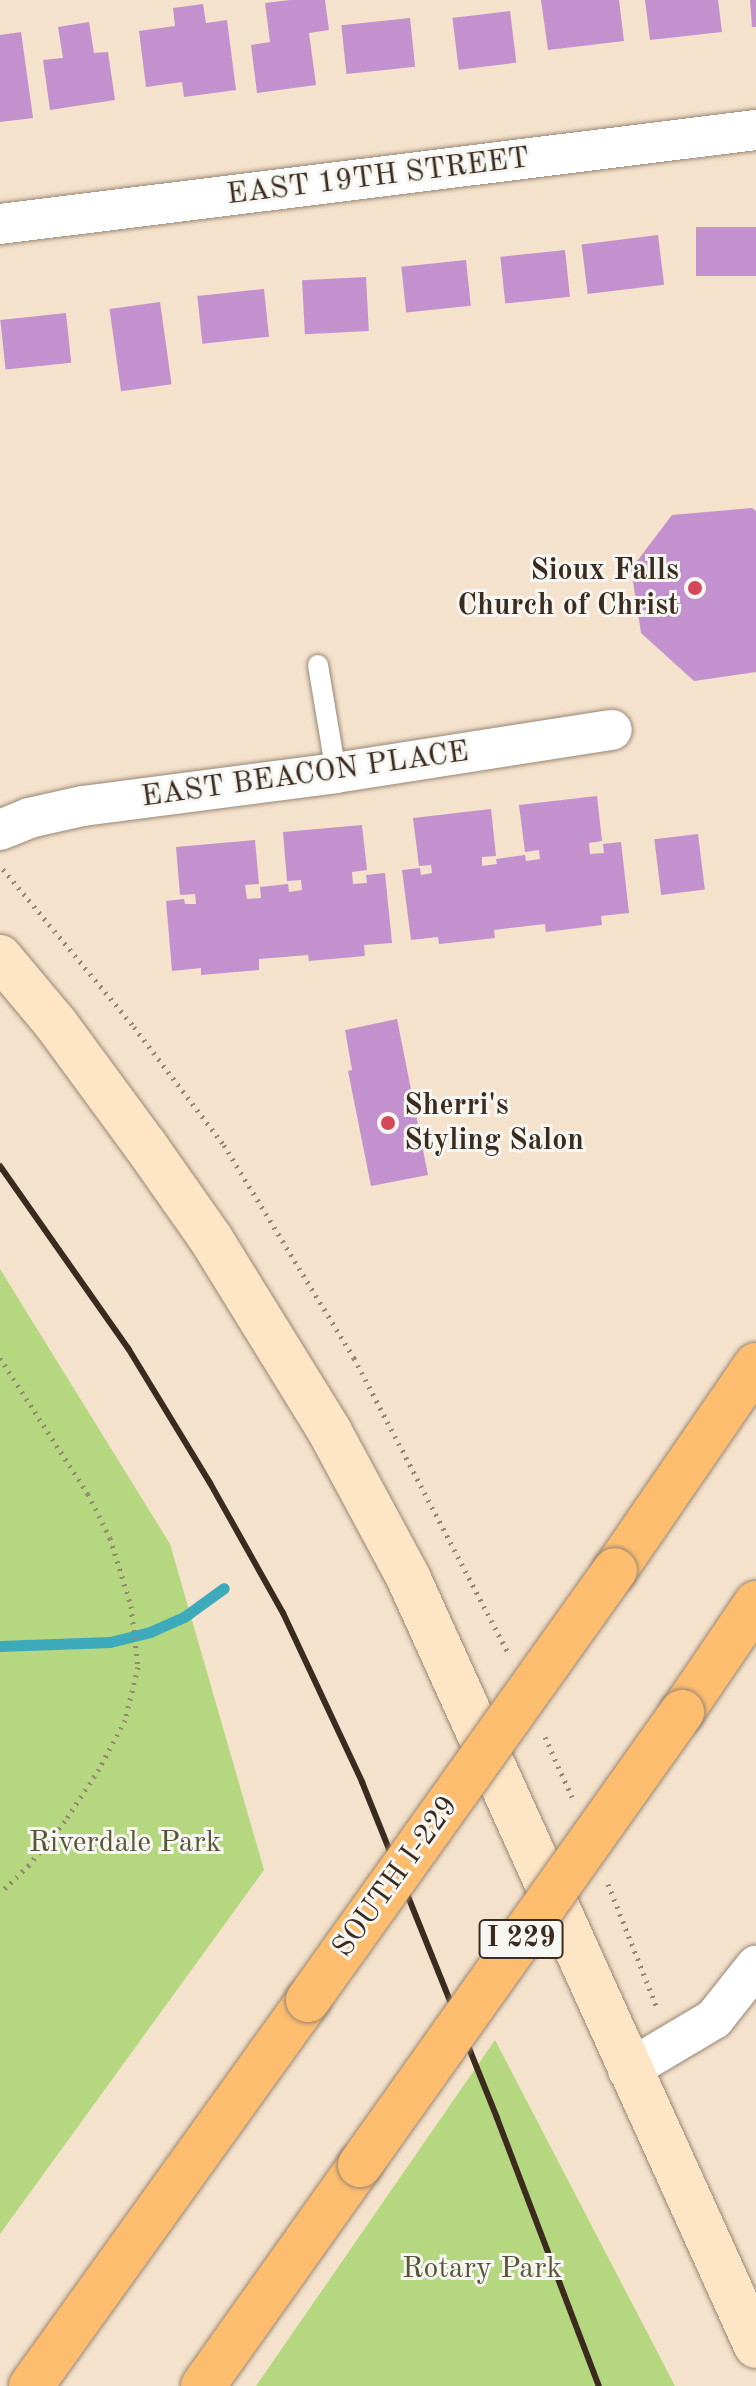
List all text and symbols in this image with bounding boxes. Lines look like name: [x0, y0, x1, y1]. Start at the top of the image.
street label: EAST 19TH STREET: [225, 141, 531, 213]
place label: Sioux Falls Church of Christ: [457, 553, 679, 624]
marker: Sioux Falls Church of Christ: [686, 579, 704, 597]
street label: EAST BEACON PLACE: [139, 734, 471, 816]
place label: Sherri's Styling Salon: [404, 1088, 584, 1158]
marker: Sherri's Styling Salon: [379, 1114, 397, 1132]
street label: SOUTH I-229: [325, 1789, 467, 1965]
park label: Riverdale Park: [29, 1825, 221, 1861]
road number: I 229: [477, 1915, 565, 1963]
park label: Rotary Park: [402, 2251, 562, 2287]

